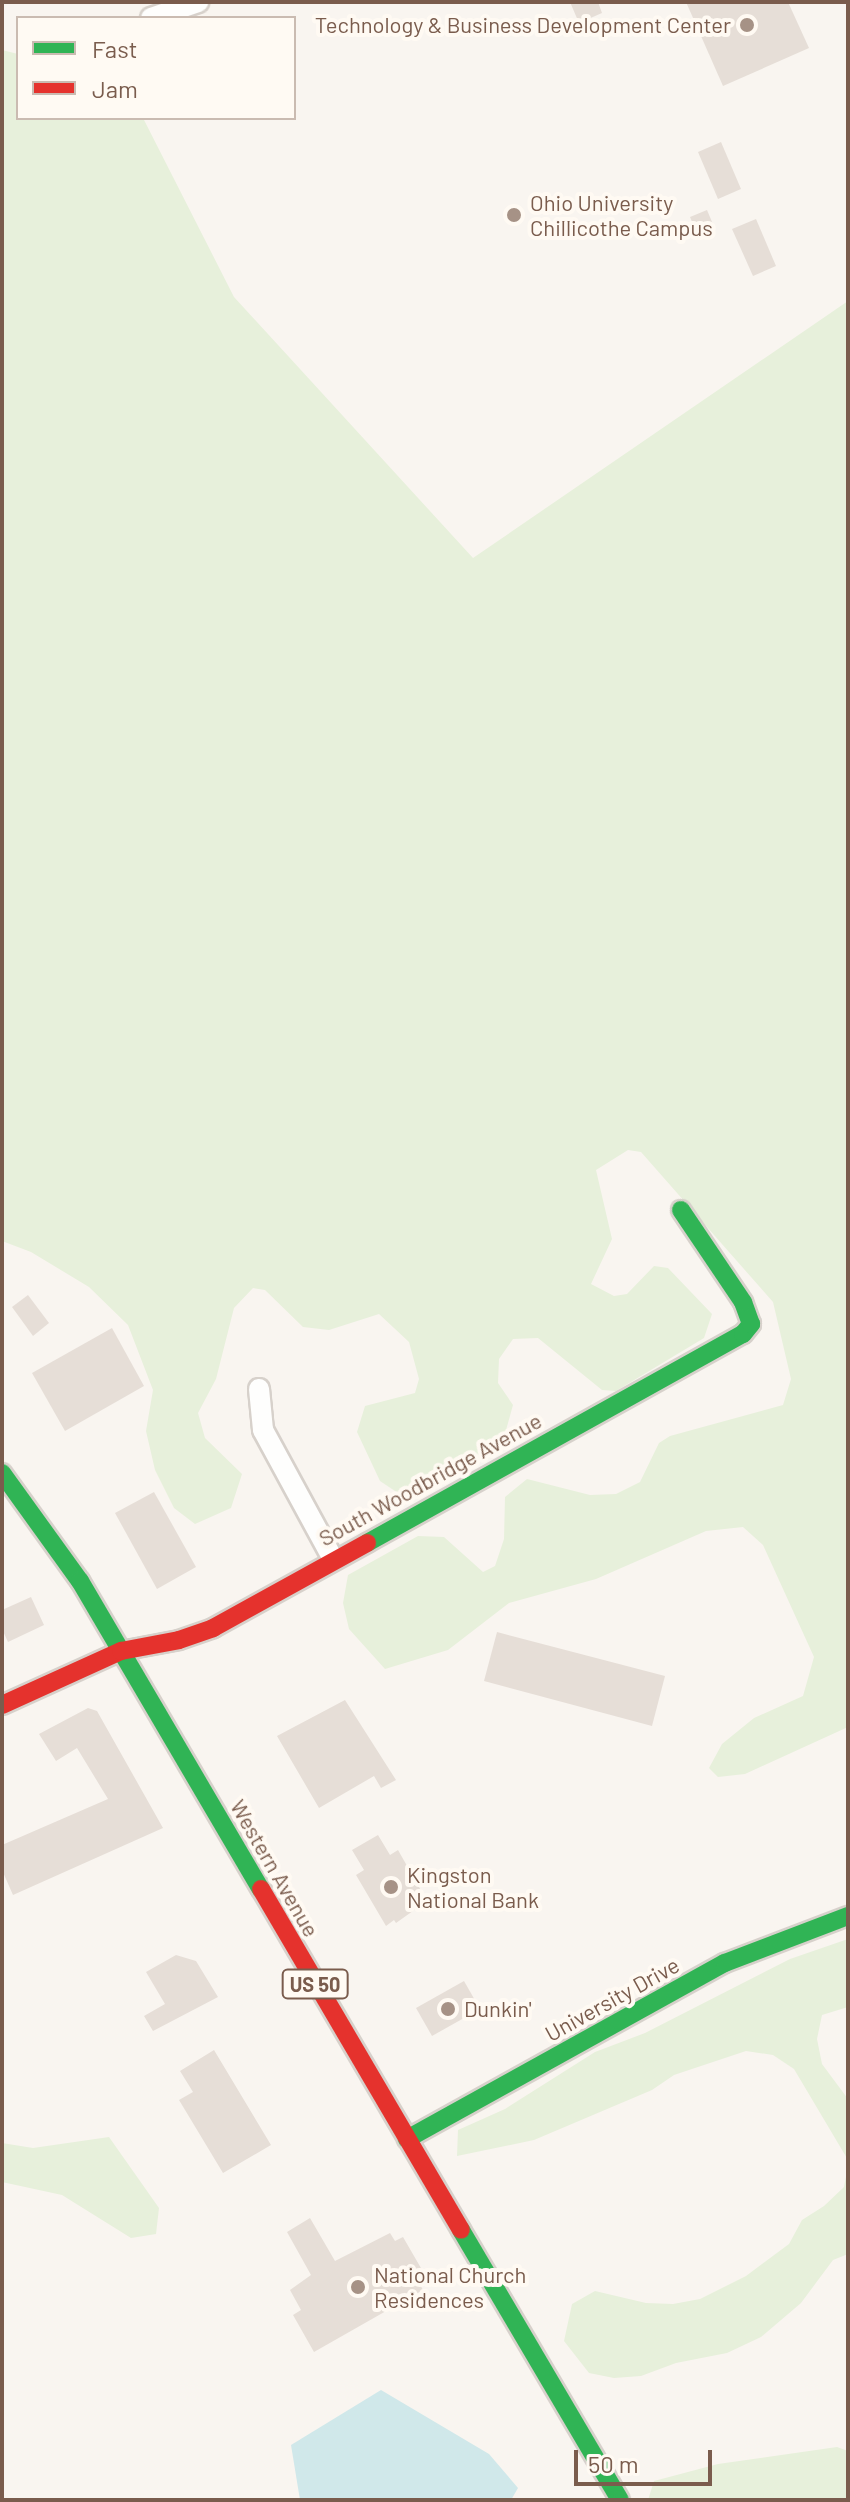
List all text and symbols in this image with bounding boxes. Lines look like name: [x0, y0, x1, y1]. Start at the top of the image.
place label: Technology & Business Development Center: [315, 12, 731, 38]
legend: [16, 16, 296, 120]
marker: Technology & Business Development Center: [738, 16, 756, 34]
text: Fast: [92, 34, 137, 63]
text: Jam: [92, 74, 138, 103]
place label: Ohio University Chillicothe Campus: [530, 189, 713, 240]
marker: Ohio University Chillicothe Campus: [505, 206, 523, 224]
street label: South Woodbridge Avenue: [314, 1407, 546, 1551]
street label: Western Avenue: [225, 1795, 325, 1941]
place label: Kingston National Bank: [407, 1861, 539, 1912]
marker: Kingston National Bank: [382, 1878, 400, 1896]
street label: University Drive: [540, 1951, 684, 2047]
road number: US 50: [281, 1968, 349, 2000]
place label: Dunkin': [464, 1996, 532, 2022]
marker: Dunkin': [439, 2000, 457, 2018]
place label: National Church Residences: [374, 2261, 526, 2312]
marker: National Church Residences: [349, 2278, 367, 2296]
scale bar: [578, 2434, 716, 2484]
text: 50 m: [588, 2449, 639, 2478]

